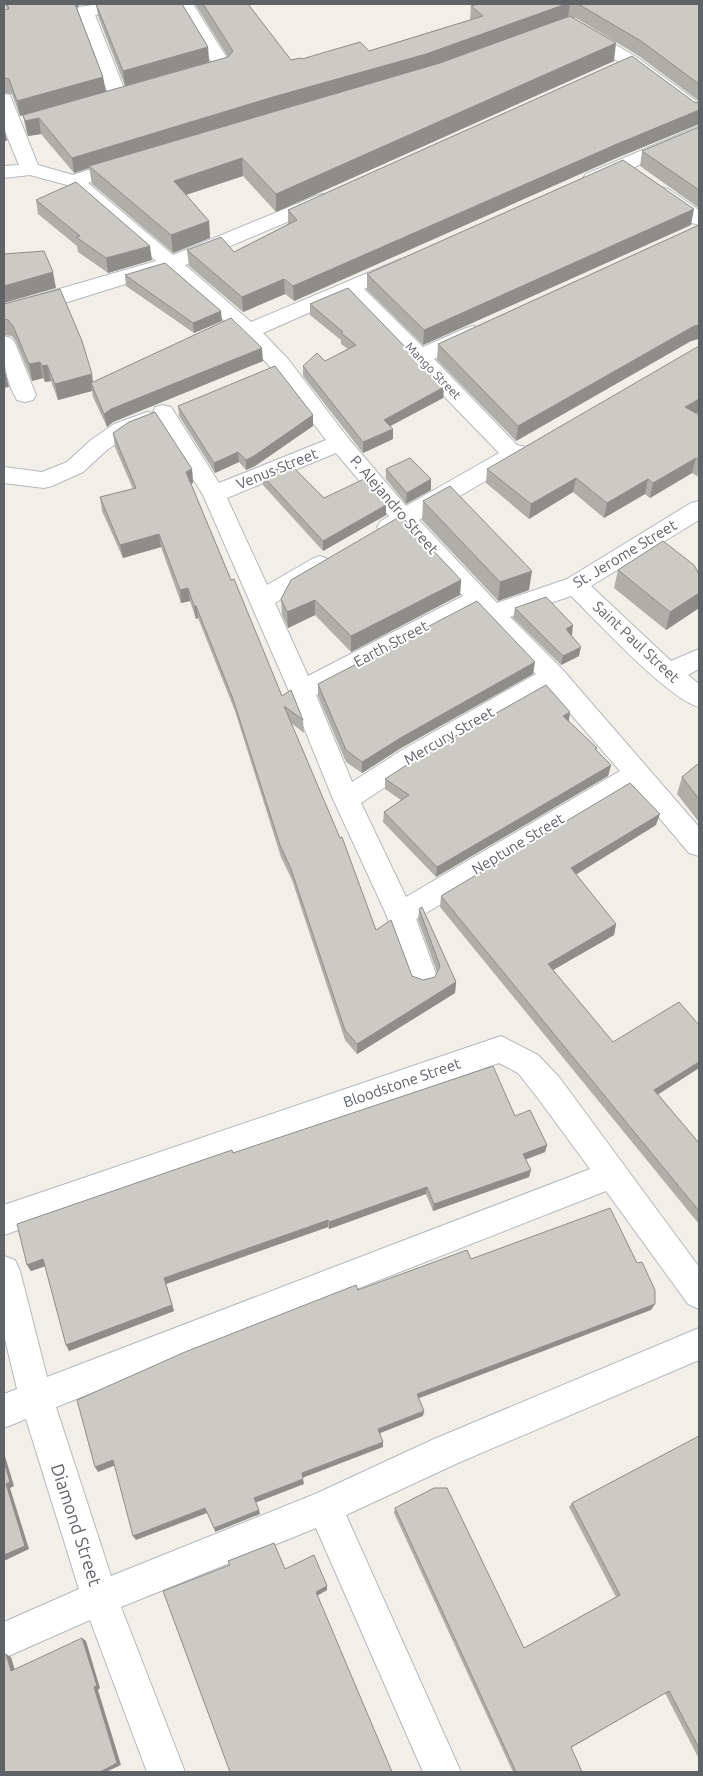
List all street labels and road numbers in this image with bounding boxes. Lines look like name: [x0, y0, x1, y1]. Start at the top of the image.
street label: Mango Street: [403, 340, 464, 402]
street label: Venus Street: [234, 444, 320, 493]
street label: P. Alejandro Street: [347, 452, 442, 558]
street label: St. Jerome Street: [570, 516, 680, 591]
street label: Saint Paul Street: [590, 597, 683, 686]
street label: Earth Street: [351, 617, 431, 670]
street label: Mercury Street: [401, 703, 497, 768]
street label: Neptune Street: [469, 809, 567, 878]
street label: Bloodstone Street: [341, 1054, 463, 1111]
street label: Diamond Street: [48, 1461, 106, 1588]

